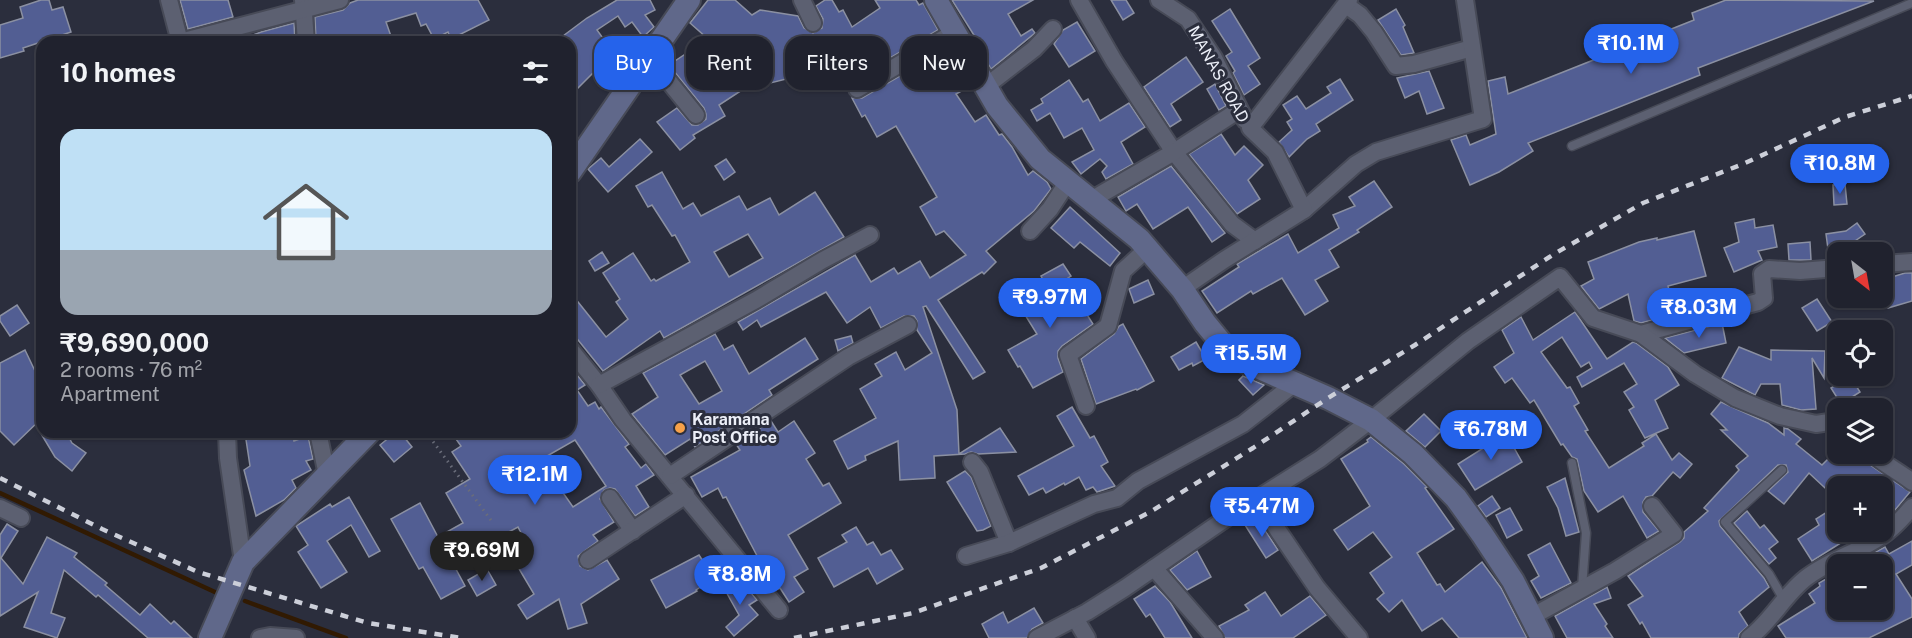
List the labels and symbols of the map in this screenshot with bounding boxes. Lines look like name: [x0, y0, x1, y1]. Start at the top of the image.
street label: MANAS ROAD: [1184, 23, 1253, 126]
pin: ₹10.1M: [1582, 24, 1680, 75]
pin: ₹10.8M: [1791, 144, 1889, 195]
north arrow: [1827, 242, 1893, 308]
pin: ₹9.97M: [1001, 278, 1099, 329]
pin: ₹8.03M: [1650, 288, 1748, 339]
pin: ₹15.5M: [1202, 334, 1300, 385]
place label: Karamana Post Office: [692, 410, 777, 447]
pin: ₹6.78M: [1442, 410, 1540, 461]
marker: Karamana Post Office: [673, 421, 687, 435]
pin: ₹12.1M: [486, 455, 584, 506]
pin: ₹5.47M: [1213, 487, 1311, 538]
pin: ₹9.69M: [433, 531, 531, 582]
pin: ₹8.8M: [698, 555, 782, 606]

